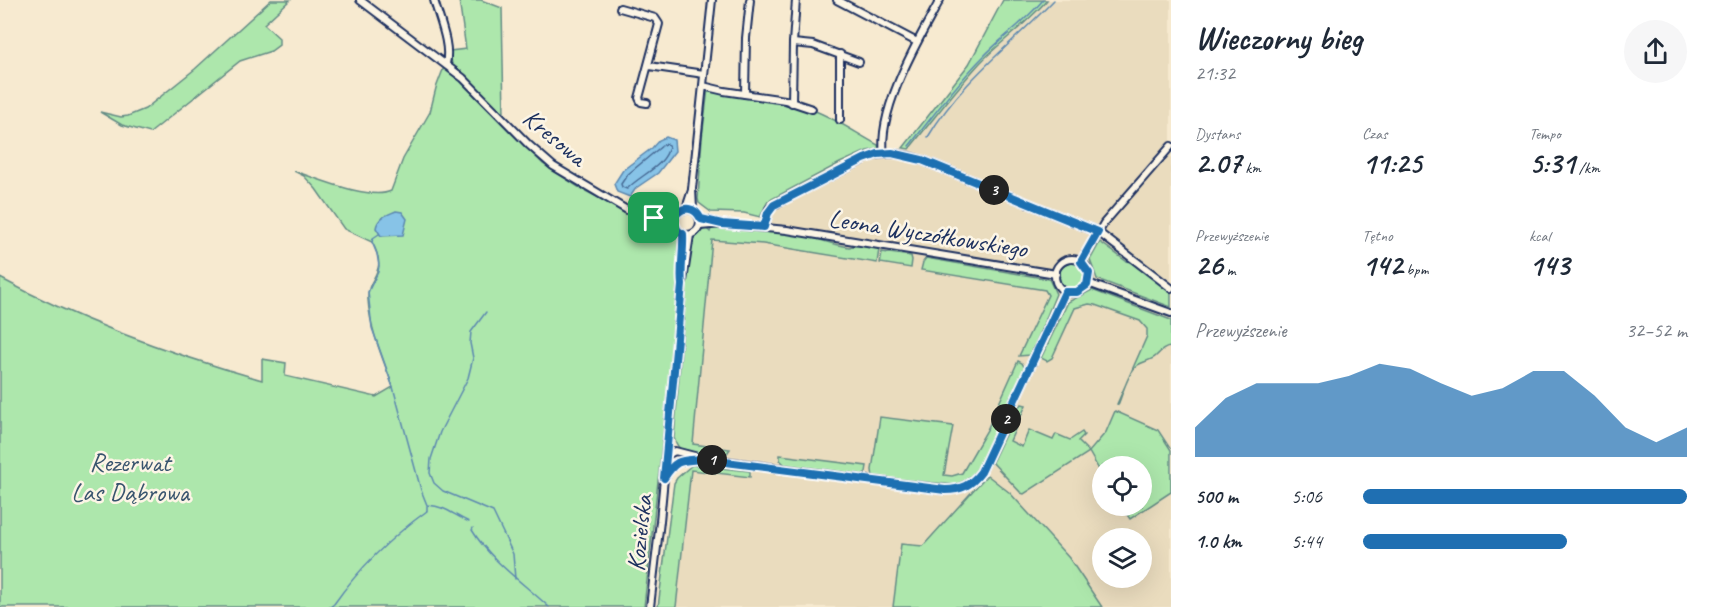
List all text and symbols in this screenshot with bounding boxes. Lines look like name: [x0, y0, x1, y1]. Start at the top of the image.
text: Wieczorny bieg: [1195, 17, 1362, 59]
button: share: [1624, 20, 1687, 83]
text: 21:32: [1195, 61, 1235, 86]
street label: Kresowa: [516, 101, 595, 175]
text: Dystans: [1195, 124, 1240, 144]
text: Czas: [1362, 124, 1387, 144]
text: Tempo: [1529, 124, 1561, 144]
text: 2.07: [1195, 144, 1241, 182]
text: 11:25: [1362, 144, 1421, 182]
text: 5:31: [1529, 144, 1575, 182]
text: km: [1241, 158, 1261, 178]
text: /km: [1575, 158, 1600, 178]
pin: 3: [979, 175, 1009, 205]
text: 3: [990, 180, 998, 200]
pin: [628, 192, 679, 243]
icon: arrive: [637, 201, 670, 234]
street label: Leona Wyczółkowskiego: [826, 202, 1031, 266]
text: Przewyższenie: [1195, 226, 1268, 246]
text: Tętno: [1362, 226, 1393, 246]
text: kcal: [1529, 226, 1550, 246]
text: 26: [1195, 246, 1223, 284]
text: 142: [1362, 246, 1403, 284]
text: 143: [1529, 246, 1570, 284]
text: m: [1223, 260, 1235, 280]
text: bpm: [1403, 260, 1428, 280]
text: Przewyższenie: [1195, 318, 1287, 343]
text: 32–52 m: [1626, 318, 1687, 343]
pin: 2: [991, 404, 1021, 434]
text: 2: [1002, 409, 1010, 429]
pin: 1: [697, 445, 727, 475]
park label: Rezerwat Las Dąbrowa: [71, 446, 190, 509]
text: 1: [708, 450, 716, 470]
map controls: [1092, 456, 1152, 588]
button: locate: [1092, 456, 1152, 516]
text: 500 m: [1195, 484, 1238, 509]
text: 5:06: [1291, 484, 1322, 509]
street label: Kozielska: [619, 492, 660, 573]
button: layers: [1092, 528, 1152, 588]
text: 1.0 km: [1195, 529, 1242, 554]
text: 5:44: [1291, 529, 1322, 554]

